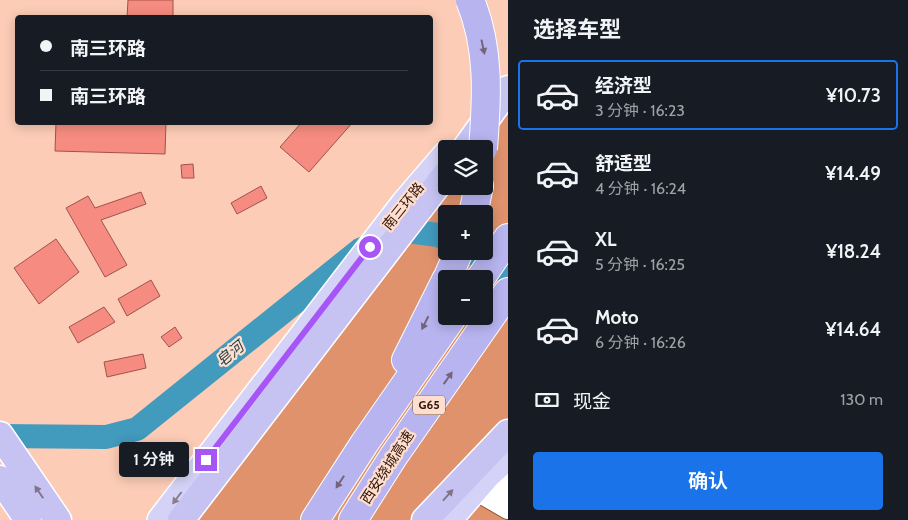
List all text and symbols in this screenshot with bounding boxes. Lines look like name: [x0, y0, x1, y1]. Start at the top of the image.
text: 选择车型: [533, 16, 621, 43]
text: 南三环路: [70, 37, 146, 60]
one-way arrow: [479, 39, 487, 54]
icon: car: [535, 73, 580, 118]
text: 经济型: [595, 74, 652, 97]
text: ¥10.73: [826, 84, 881, 107]
text: 南三环路: [70, 85, 146, 108]
text: 3 分钟 · 16:23: [595, 101, 685, 120]
map controls: [438, 140, 493, 325]
button: layers: [438, 140, 493, 195]
icon: car: [535, 151, 580, 196]
text: 舒适型: [595, 152, 652, 175]
text: ¥14.49: [825, 162, 881, 185]
street label: 南三环路: [378, 179, 428, 233]
text: 4 分钟 · 16:24: [595, 179, 686, 198]
button: +: [438, 205, 493, 260]
text: XL: [595, 228, 616, 251]
icon: car: [535, 229, 580, 274]
route start: [359, 236, 381, 258]
text: ¥18.24: [826, 240, 881, 263]
text: 5 分钟 · 16:25: [595, 255, 685, 274]
button: −: [438, 270, 493, 325]
text: Moto: [595, 306, 639, 329]
icon: car: [535, 307, 580, 352]
one-way arrow: [420, 316, 429, 331]
text: ¥14.64: [825, 318, 881, 341]
text: 6 分钟 · 16:26: [595, 333, 686, 352]
water label: 皂河: [213, 336, 250, 370]
one-way arrow: [443, 371, 453, 385]
icon: cash: [533, 386, 561, 414]
text: 现金: [573, 390, 611, 413]
text: 130 m: [840, 390, 883, 409]
road number: G65: [413, 396, 445, 414]
street label: 西安绕城高速: [357, 427, 417, 507]
callout: 1 分钟: [119, 442, 188, 478]
route end: [195, 449, 217, 471]
text: 1 分钟: [133, 450, 175, 469]
button: 确认: [533, 452, 883, 510]
one-way arrow: [335, 476, 344, 489]
one-way arrow: [34, 485, 44, 499]
one-way arrow: [442, 489, 454, 501]
one-way arrow: [172, 491, 182, 505]

